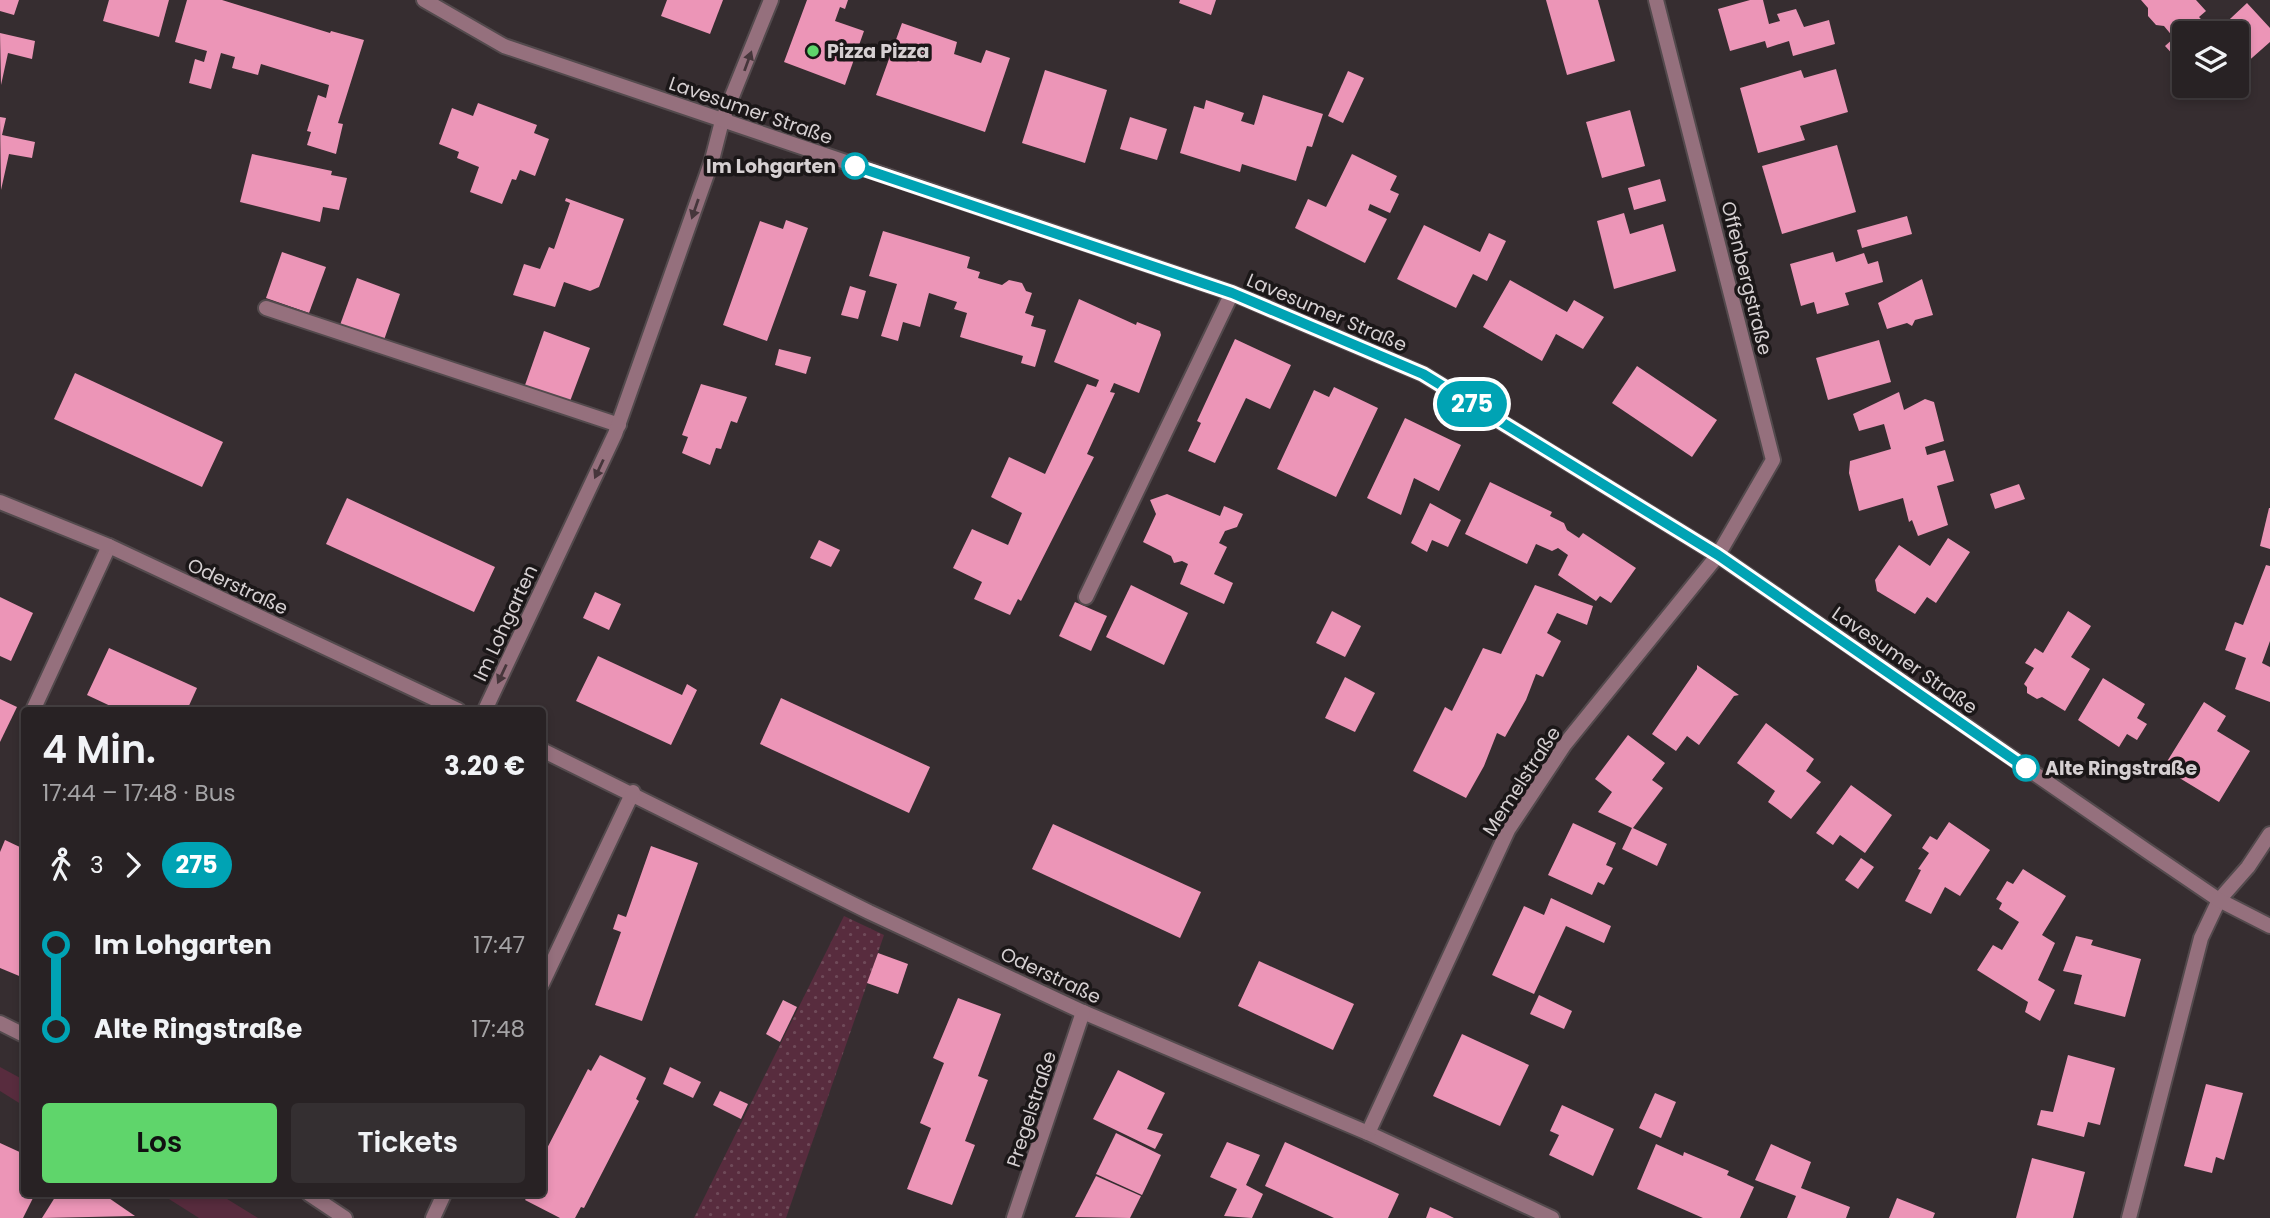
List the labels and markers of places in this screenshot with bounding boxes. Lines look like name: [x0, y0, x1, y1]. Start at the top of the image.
place label: Pizza Pizza: [827, 38, 929, 65]
marker: Pizza Pizza: [805, 43, 821, 59]
place label: Im Lohgarten: [706, 153, 836, 180]
marker: Im Lohgarten: [842, 153, 868, 179]
marker: Alte Ringstraße: [2013, 755, 2039, 781]
place label: Alte Ringstraße: [2045, 755, 2198, 782]

